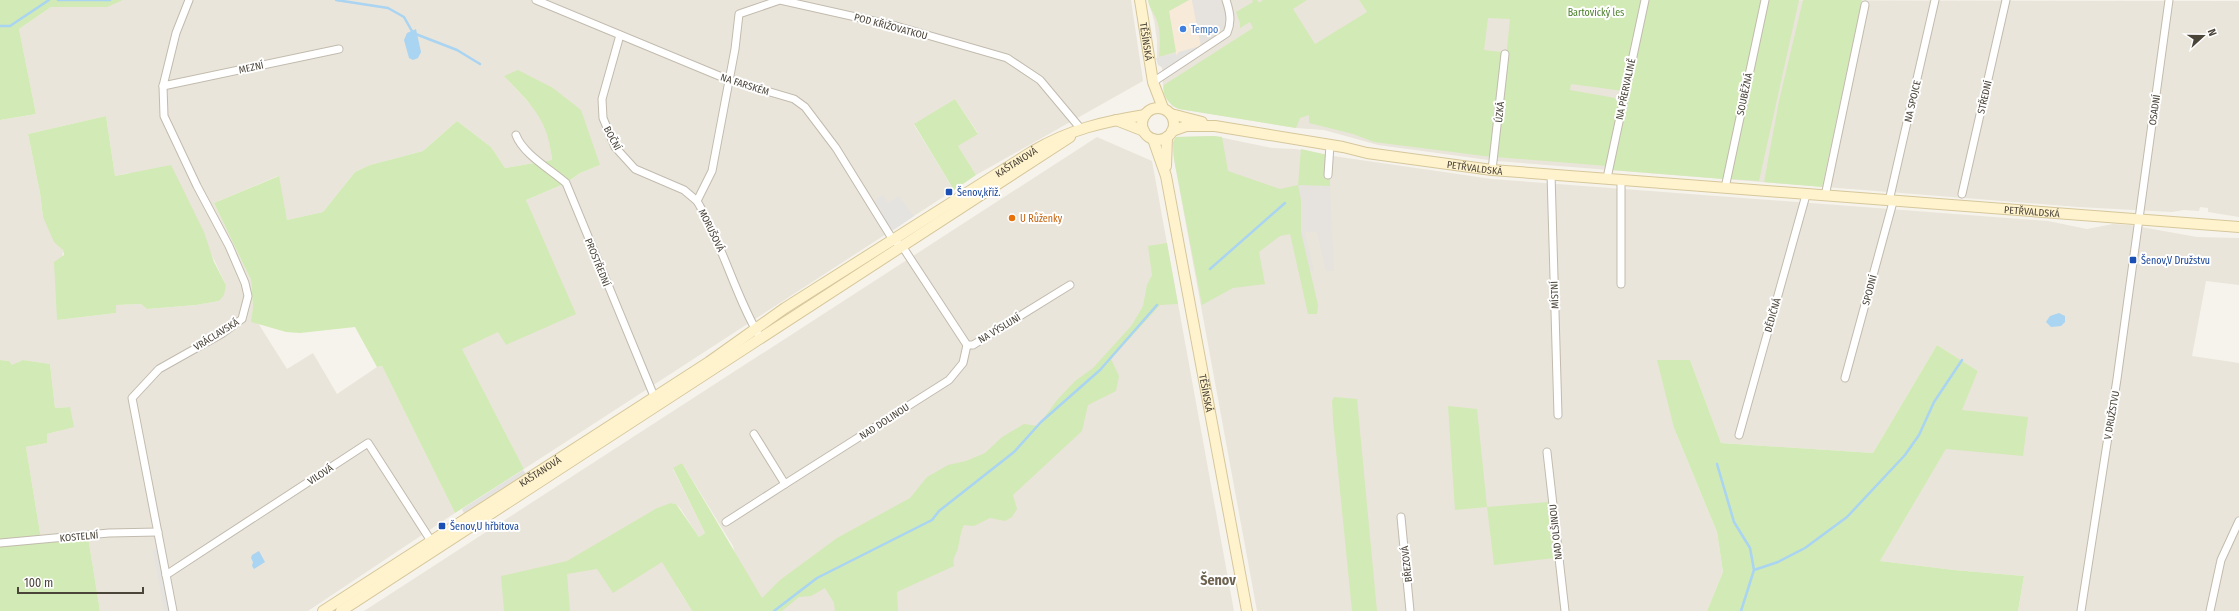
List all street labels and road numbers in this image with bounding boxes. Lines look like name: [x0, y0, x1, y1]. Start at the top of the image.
street label: POD KŘIŽOVATKOU: [853, 9, 929, 43]
street label: TĚŠÍNSKÁ: [1137, 22, 1157, 62]
street label: MEZNÍ: [237, 57, 265, 76]
street label: NA PŘERVALINĚ: [1612, 57, 1638, 121]
street label: NA FARSKÉM: [719, 70, 771, 98]
street label: SOUBĚŽNÁ: [1733, 71, 1755, 117]
street label: STŘEDNÍ: [1973, 78, 1995, 115]
street label: NA SPOJCE: [1902, 79, 1924, 123]
street label: OSADNÍ: [2145, 93, 2163, 126]
street label: ÚZKÁ: [1491, 100, 1507, 123]
street label: BOČNÍ: [601, 123, 625, 153]
street label: KAŠTANOVÁ: [993, 143, 1040, 180]
street label: PETŘVALDSKÁ: [1446, 159, 1504, 178]
street label: PETŘVALDSKÁ: [2004, 203, 2061, 220]
street label: MORUŠOVÁ: [696, 206, 729, 254]
street label: PROSTŘEDNÍ: [582, 236, 614, 289]
street label: SPODNÍ: [1858, 273, 1880, 307]
street label: MÍSTNÍ: [1547, 280, 1561, 309]
street label: DĚDIČNÁ: [1760, 295, 1784, 334]
street label: NA VÝSLUNÍ: [975, 310, 1023, 346]
street label: VRÁCLAVSKÁ: [191, 314, 242, 353]
street label: TĚŠÍNSKÁ: [1196, 373, 1217, 414]
street label: V DRUŽSTVU: [2100, 389, 2122, 441]
street label: NAD DOLINOU: [857, 401, 912, 442]
street label: KAŠTANOVÁ: [517, 452, 564, 490]
street label: VILOVÁ: [304, 460, 336, 488]
street label: NAD OLŠINOU: [1545, 503, 1565, 561]
street label: KOSTELNÍ: [59, 527, 99, 545]
street label: BŘEZOVÁ: [1397, 544, 1415, 583]

